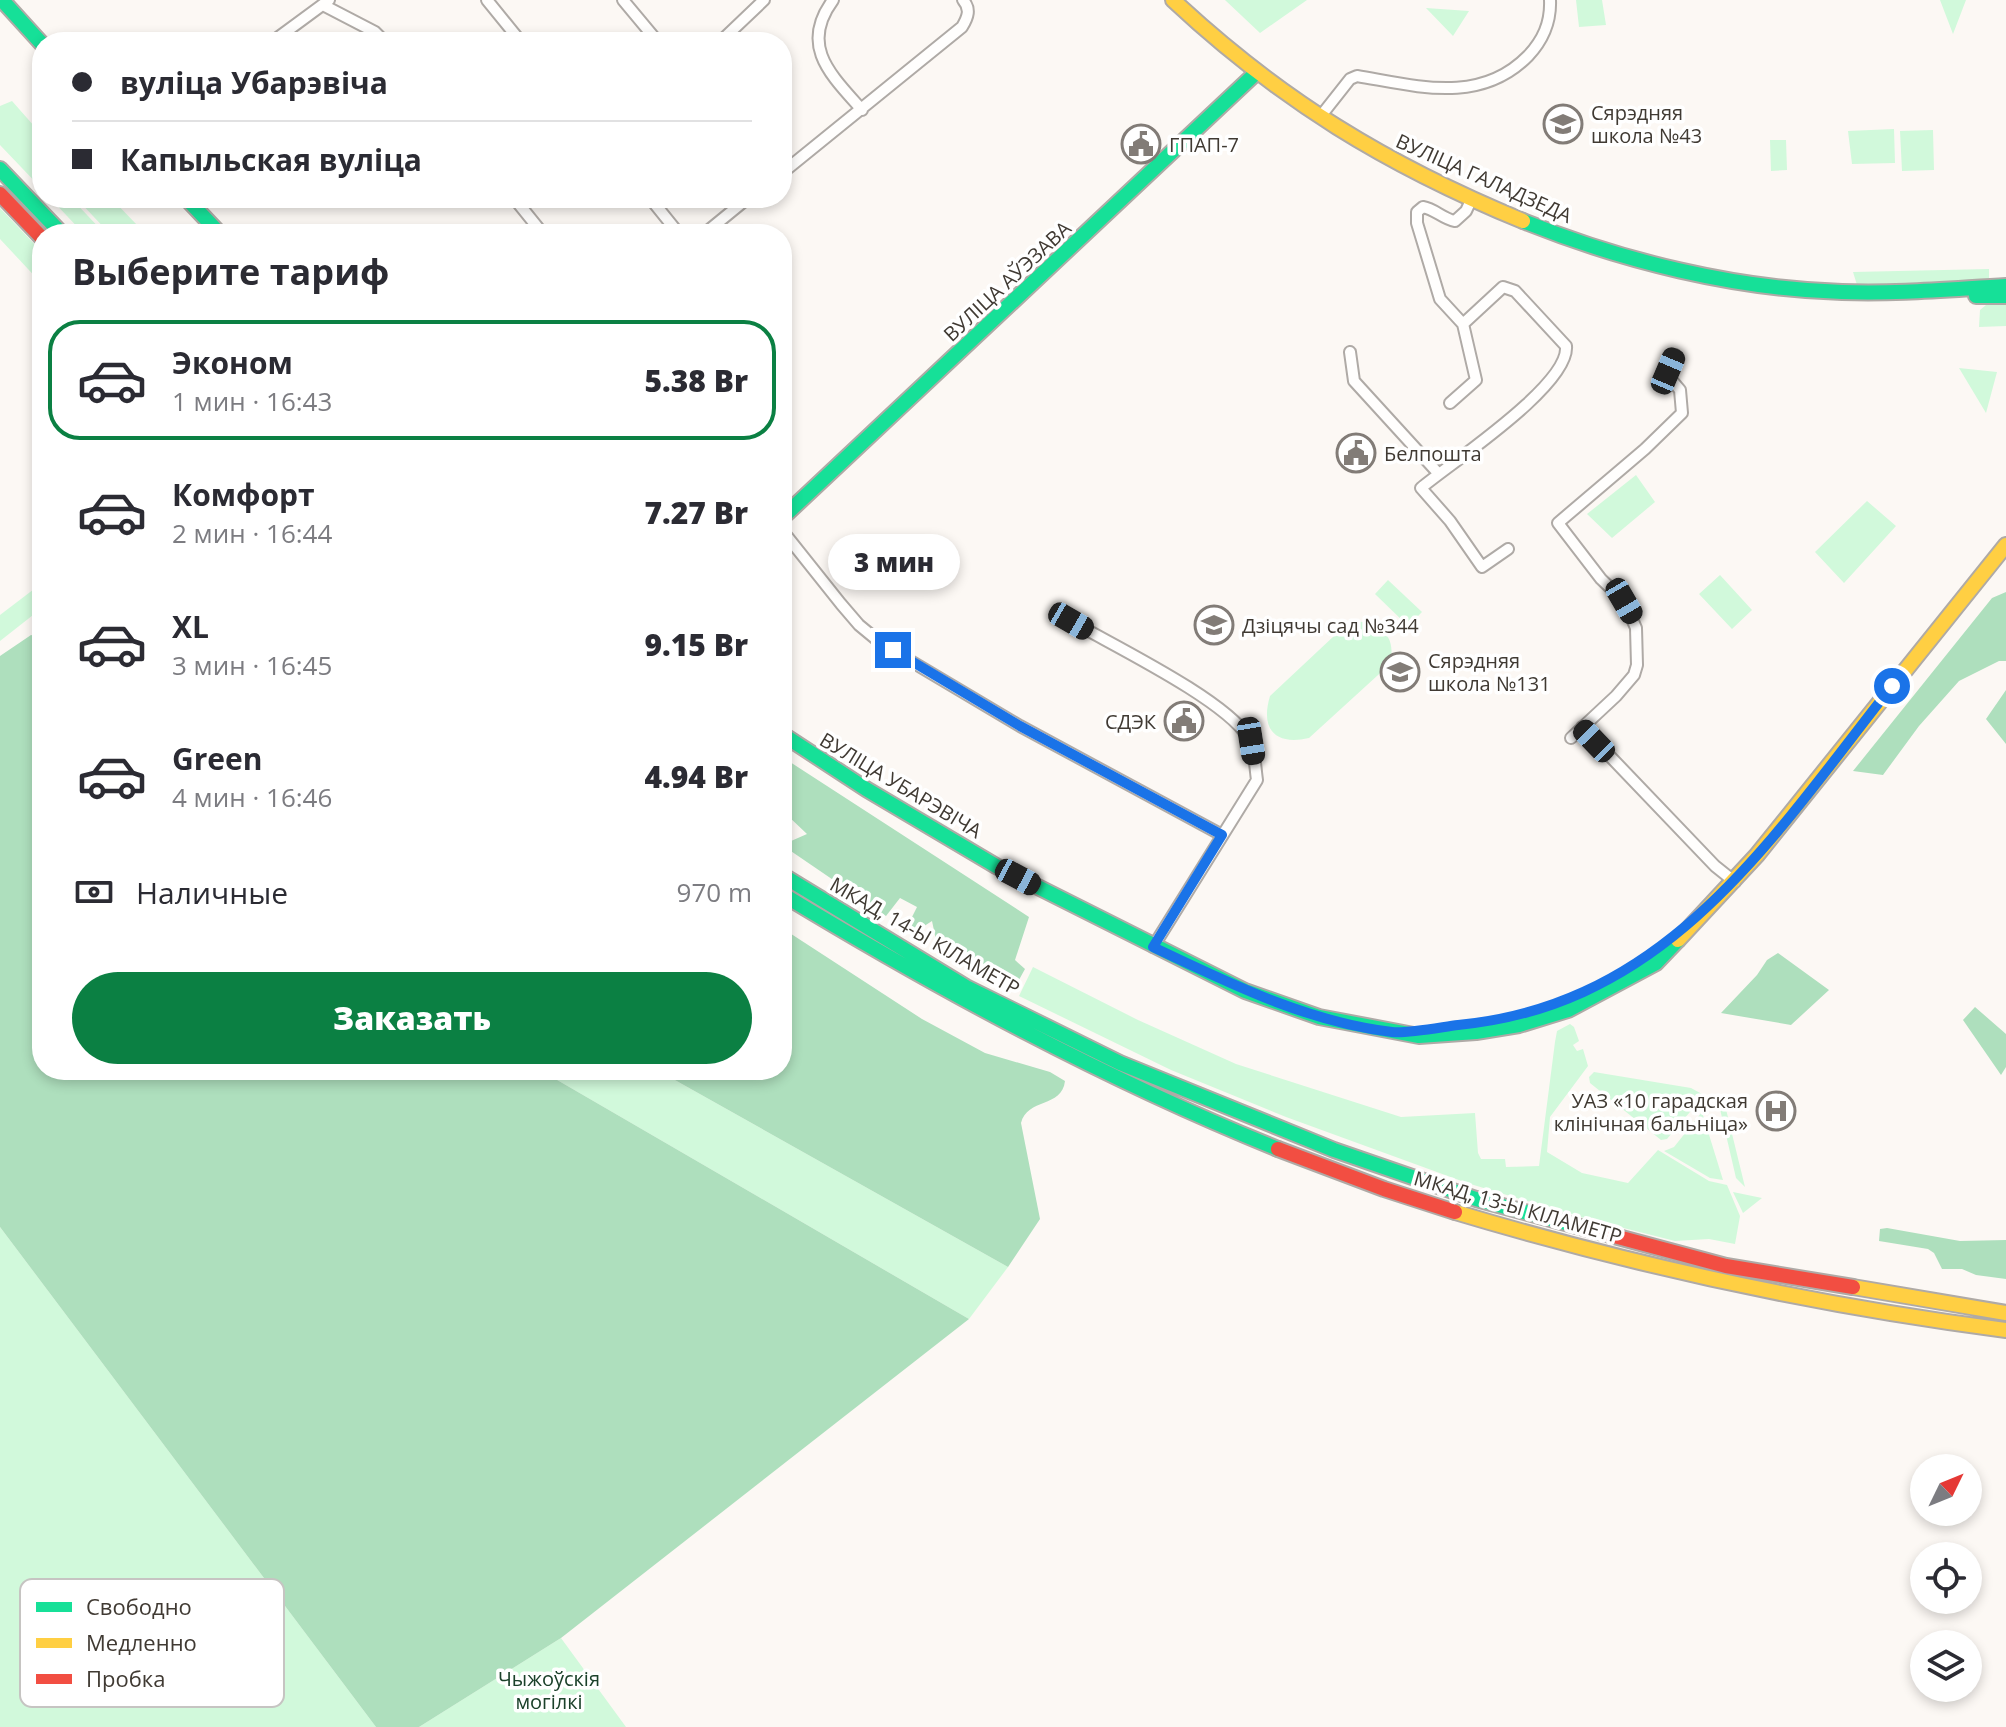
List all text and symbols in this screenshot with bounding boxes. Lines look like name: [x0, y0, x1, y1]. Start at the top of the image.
text: вуліца Убарэвіча: [120, 62, 388, 103]
place label: Сярэдняя школа №43: [1591, 99, 1702, 149]
school or university icon: Сярэдняя школа №43: [1542, 103, 1584, 145]
public building icon: ГПАП-7: [1120, 123, 1162, 165]
street label: ВУЛІЦА ГАЛАДЗЕДА: [1392, 127, 1577, 229]
place label: ГПАП-7: [1169, 131, 1239, 158]
text: Капыльская вуліца: [120, 139, 422, 180]
street label: ВУЛІЦА АЎЭЗАВА: [937, 215, 1077, 347]
text: Выберите тариф: [72, 247, 389, 296]
text: Эконом: [172, 342, 293, 383]
icon: car: [76, 344, 148, 416]
car: [1648, 344, 1688, 398]
text: 5.38 Br: [645, 360, 748, 401]
text: 1 мин · 16:43: [172, 383, 332, 419]
public building icon: Белпошта: [1335, 432, 1377, 474]
place label: Белпошта: [1384, 440, 1482, 467]
text: Комфорт: [172, 474, 315, 515]
icon: car: [76, 476, 148, 548]
text: 7.27 Br: [645, 492, 748, 533]
text: 2 мин · 16:44: [172, 515, 332, 551]
callout: 3 мин: [827, 534, 959, 590]
text: 3 мин: [854, 544, 934, 580]
car: [1602, 574, 1646, 628]
car: [1044, 599, 1098, 643]
school or university icon: Дзіцячы сад №344: [1193, 604, 1235, 646]
text: XL: [172, 606, 209, 647]
icon: car: [76, 608, 148, 680]
place label: Дзіцячы сад №344: [1242, 612, 1419, 639]
text: 9.15 Br: [645, 624, 748, 665]
route end: [875, 632, 911, 668]
text: 3 мин · 16:45: [172, 647, 332, 683]
place label: Сярэдняя школа №131: [1428, 647, 1551, 697]
school or university icon: Сярэдняя школа №131: [1379, 651, 1421, 693]
route start: [1874, 668, 1910, 704]
public building icon: СДЭК: [1163, 700, 1205, 742]
place label: СДЭК: [1105, 708, 1157, 735]
car: [1235, 715, 1267, 767]
car: [1569, 715, 1619, 767]
street label: ВУЛІЦА УБАРЭВІЧА: [815, 726, 987, 844]
text: Green: [172, 738, 263, 779]
icon: car: [76, 740, 148, 812]
text: 4.94 Br: [645, 756, 748, 797]
text: 4 мин · 16:46: [172, 779, 332, 815]
car: [991, 855, 1045, 899]
icon: cash: [72, 870, 116, 914]
street label: МКАД, 14-Ы КІЛАМЕТР: [825, 871, 1025, 1001]
text: Наличные: [136, 872, 288, 913]
text: 970 m: [677, 874, 752, 910]
button: Заказать: [72, 972, 752, 1064]
place label: УАЗ «10 гарадская клінічная бальніца»: [1554, 1087, 1748, 1137]
hospital icon: УАЗ «10 гарадская клінічная бальніца»: [1755, 1090, 1797, 1132]
street label: МКАД, 13-Ы КІЛАМЕТР: [1411, 1164, 1625, 1250]
north arrow: [1910, 1454, 1982, 1526]
map controls: [1910, 1454, 1982, 1702]
button: locate: [1910, 1542, 1982, 1614]
legend: [20, 1579, 284, 1707]
text: Свободно: [86, 1591, 192, 1621]
text: Медленно: [86, 1627, 197, 1657]
button: layers: [1910, 1630, 1982, 1702]
text: Пробка: [86, 1663, 165, 1693]
park label: Чыжоўскія могілкі: [498, 1665, 600, 1715]

